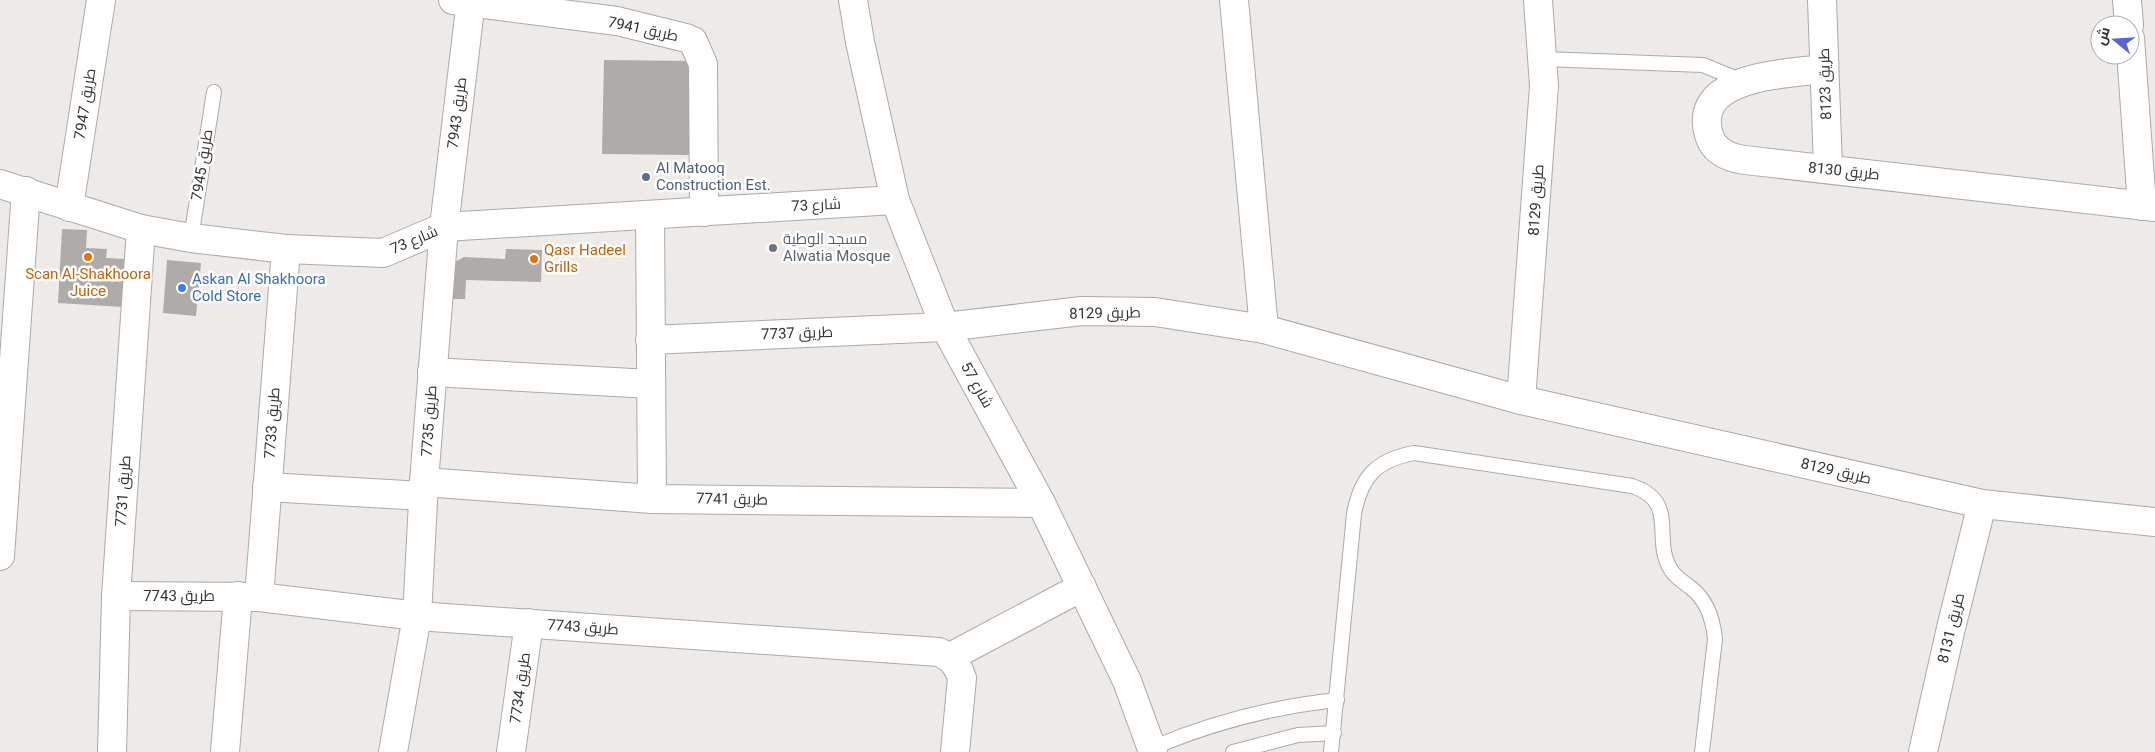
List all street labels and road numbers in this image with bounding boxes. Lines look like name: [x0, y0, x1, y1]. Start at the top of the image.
street label: طريق 7941: [606, 13, 680, 46]
street label: طريق 8123: [1815, 48, 1836, 120]
street label: طريق 7947: [70, 67, 100, 141]
street label: طريق 7943: [444, 76, 471, 150]
street label: طريق 7945: [187, 128, 217, 202]
street label: طريق 8130: [1807, 158, 1881, 185]
street label: طريق 8129: [1525, 164, 1548, 236]
street label: شارع 73: [791, 195, 841, 217]
street label: شارع 73: [388, 222, 441, 260]
street label: طريق 8129: [1069, 303, 1141, 324]
street label: طريق 7737: [761, 323, 833, 344]
street label: شارع 57: [955, 359, 997, 412]
street label: طريق 7735: [418, 385, 441, 457]
street label: طريق 7733: [261, 387, 284, 459]
street label: طريق 8129: [1799, 454, 1873, 489]
street label: طريق 7731: [112, 455, 135, 527]
street label: طريق 7741: [696, 489, 768, 510]
street label: طريق 7743: [143, 587, 215, 606]
street label: طريق 8131: [1934, 591, 1969, 665]
street label: طريق 7743: [547, 616, 619, 639]
street label: طريق 7734: [506, 651, 535, 725]

